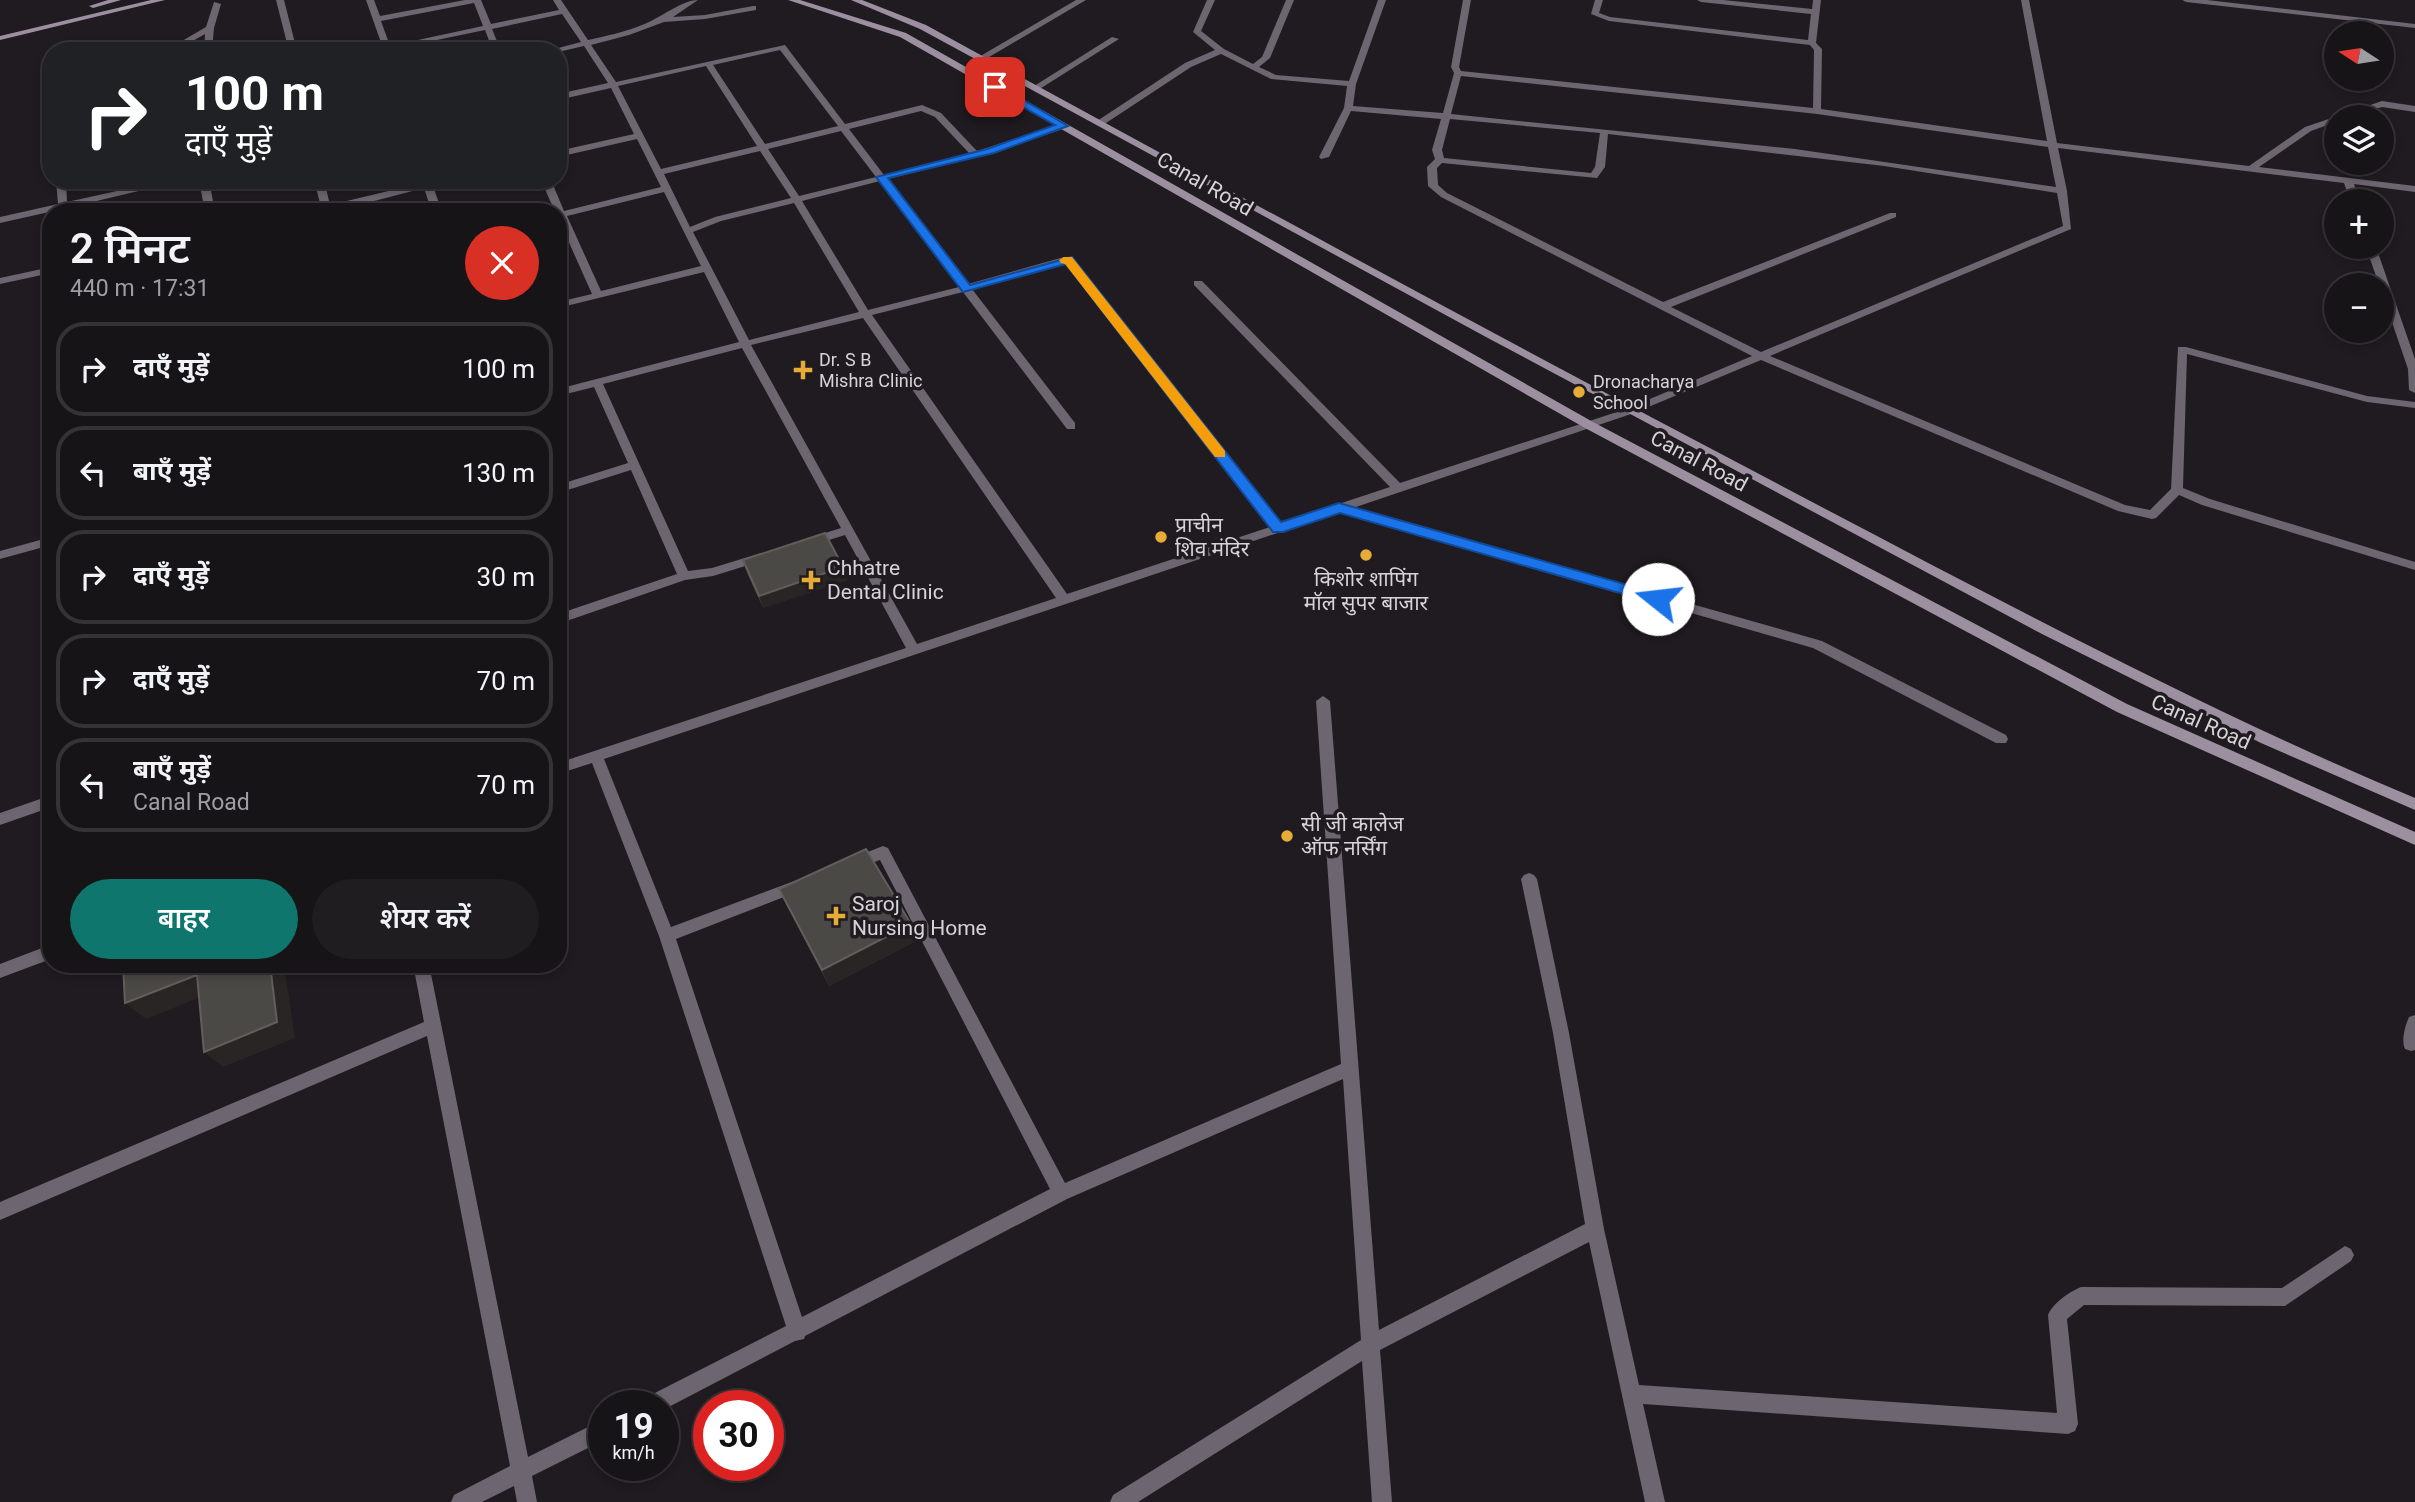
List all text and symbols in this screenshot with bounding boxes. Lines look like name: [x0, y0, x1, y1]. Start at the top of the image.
north arrow: [2324, 21, 2394, 91]
map controls: [2324, 21, 2394, 343]
pin: [965, 57, 1025, 117]
text: 100 m: [185, 65, 324, 122]
icon: arrive: [976, 68, 1014, 106]
icon: right: [70, 70, 161, 161]
button: layers: [2324, 105, 2394, 175]
text: दाएँ मुड़ें: [185, 124, 272, 162]
street label: Canal Road: [1153, 147, 1257, 221]
button: +: [2324, 189, 2394, 259]
text: 2 मिनट: [70, 224, 190, 273]
button: close: [465, 226, 539, 300]
button: −: [2324, 273, 2394, 343]
text: 440 m · 17:31: [70, 275, 209, 302]
place label: Dr. S B Mishra Clinic: [819, 349, 923, 391]
icon: right: [74, 350, 112, 388]
text: दाएँ मुड़ें: [133, 352, 209, 382]
text: 100 m: [462, 354, 535, 384]
marker: Dr. S B Mishra Clinic: [793, 360, 813, 380]
place label: Dronacharya School: [1593, 371, 1694, 413]
marker: Dronacharya School: [1571, 384, 1587, 400]
street label: Canal Road: [1646, 425, 1752, 497]
icon: left: [74, 454, 112, 492]
text: बाएँ मुड़ें: [133, 456, 211, 486]
text: 130 m: [462, 458, 535, 488]
place label: प्राचीन शिव मंदिर: [1175, 513, 1250, 561]
marker: प्राचीन शिव मंदिर: [1153, 529, 1169, 545]
marker: किशोर शापिंग मॉल सुपर बाजार: [1358, 547, 1374, 563]
place label: Chhatre Dental Clinic: [827, 556, 944, 604]
icon: right: [74, 558, 112, 596]
text: दाएँ मुड़ें: [133, 560, 209, 590]
text: 30 m: [477, 562, 535, 592]
position arrow: [1621, 562, 1695, 636]
place label: किशोर शापिंग मॉल सुपर बाजार: [1304, 567, 1429, 616]
marker: Chhatre Dental Clinic: [801, 570, 821, 590]
icon: right: [74, 662, 112, 700]
text: दाएँ मुड़ें: [133, 664, 209, 694]
text: 70 m: [477, 666, 535, 696]
street label: Canal Road: [2147, 689, 2255, 755]
text: बाएँ मुड़ें: [133, 754, 211, 784]
icon: left: [74, 766, 112, 804]
text: 70 m: [477, 770, 535, 800]
text: Canal Road: [133, 789, 250, 816]
place label: सी जी कालेज ऑफ नर्सिंग: [1301, 812, 1404, 860]
marker: सी जी कालेज ऑफ नर्सिंग: [1279, 828, 1295, 844]
button: बाहर: [70, 879, 298, 959]
button: शेयर करें: [312, 879, 539, 959]
place label: Saroj Nursing Home: [852, 892, 987, 940]
marker: Saroj Nursing Home: [826, 906, 846, 926]
speed limit sign: 30: [693, 1390, 784, 1481]
text: 19: [613, 1406, 654, 1447]
text: km/h: [612, 1442, 655, 1463]

